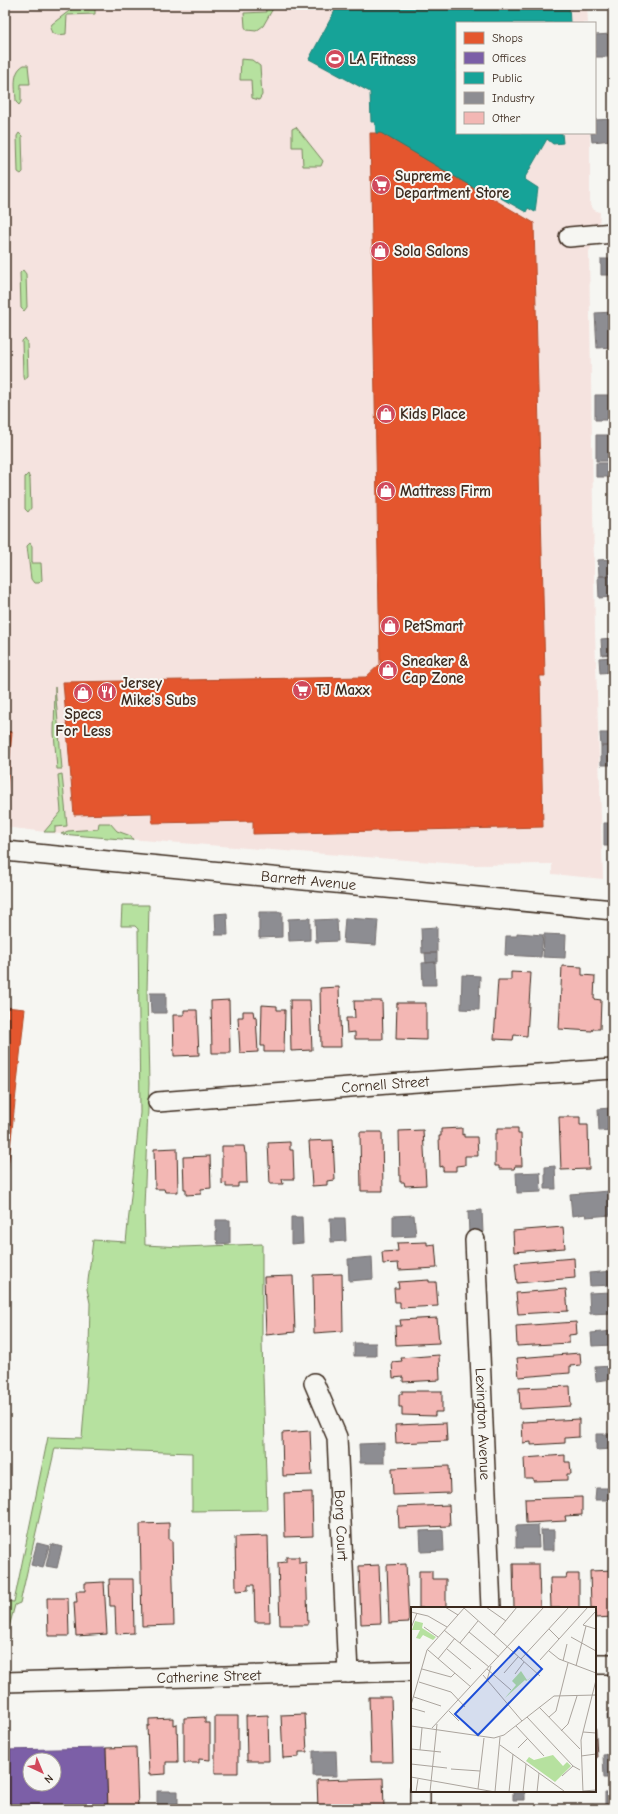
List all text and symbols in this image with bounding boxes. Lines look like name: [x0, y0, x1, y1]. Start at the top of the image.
legend: [456, 22, 596, 134]
text: Shops: [492, 31, 523, 45]
sports icon: LA Fitness: [324, 48, 346, 70]
place label: LA Fitness: [349, 50, 416, 68]
text: Offices: [492, 51, 526, 65]
text: Public: [492, 71, 523, 85]
text: Industry: [492, 91, 535, 105]
text: Other: [492, 111, 521, 125]
place label: Supreme Department Store: [395, 167, 509, 202]
supermarket icon: Supreme Department Store: [370, 174, 392, 196]
shop icon: Sola Salons: [369, 240, 391, 262]
place label: Sola Salons: [394, 242, 468, 260]
shop icon: Kids Place: [375, 403, 397, 425]
place label: Kids Place: [400, 405, 466, 423]
shop icon: Mattress Firm: [375, 480, 397, 502]
place label: Mattress Firm: [400, 482, 491, 500]
shop icon: PetSmart: [379, 615, 401, 637]
place label: PetSmart: [404, 617, 464, 635]
place label: Sneaker & Cap Zone: [402, 652, 469, 687]
shop icon: Sneaker & Cap Zone: [377, 659, 399, 681]
place label: Jersey Mike's Subs: [121, 674, 196, 709]
supermarket icon: TJ Maxx: [291, 679, 313, 701]
restaurant icon: Jersey Mike's Subs: [96, 681, 118, 703]
place label: TJ Maxx: [316, 681, 370, 699]
shop icon: Specs For Less: [72, 682, 94, 704]
place label: Specs For Less: [55, 705, 111, 740]
street label: Barrett Avenue: [260, 867, 357, 894]
street label: Cornell Street: [341, 1072, 431, 1097]
street label: Lexington Avenue: [472, 1367, 494, 1481]
street label: Borg Court: [330, 1489, 352, 1562]
inset map: [411, 1607, 596, 1792]
street label: Catherine Street: [156, 1666, 262, 1687]
north arrow: [22, 1752, 62, 1792]
text: N: [41, 1772, 56, 1786]

